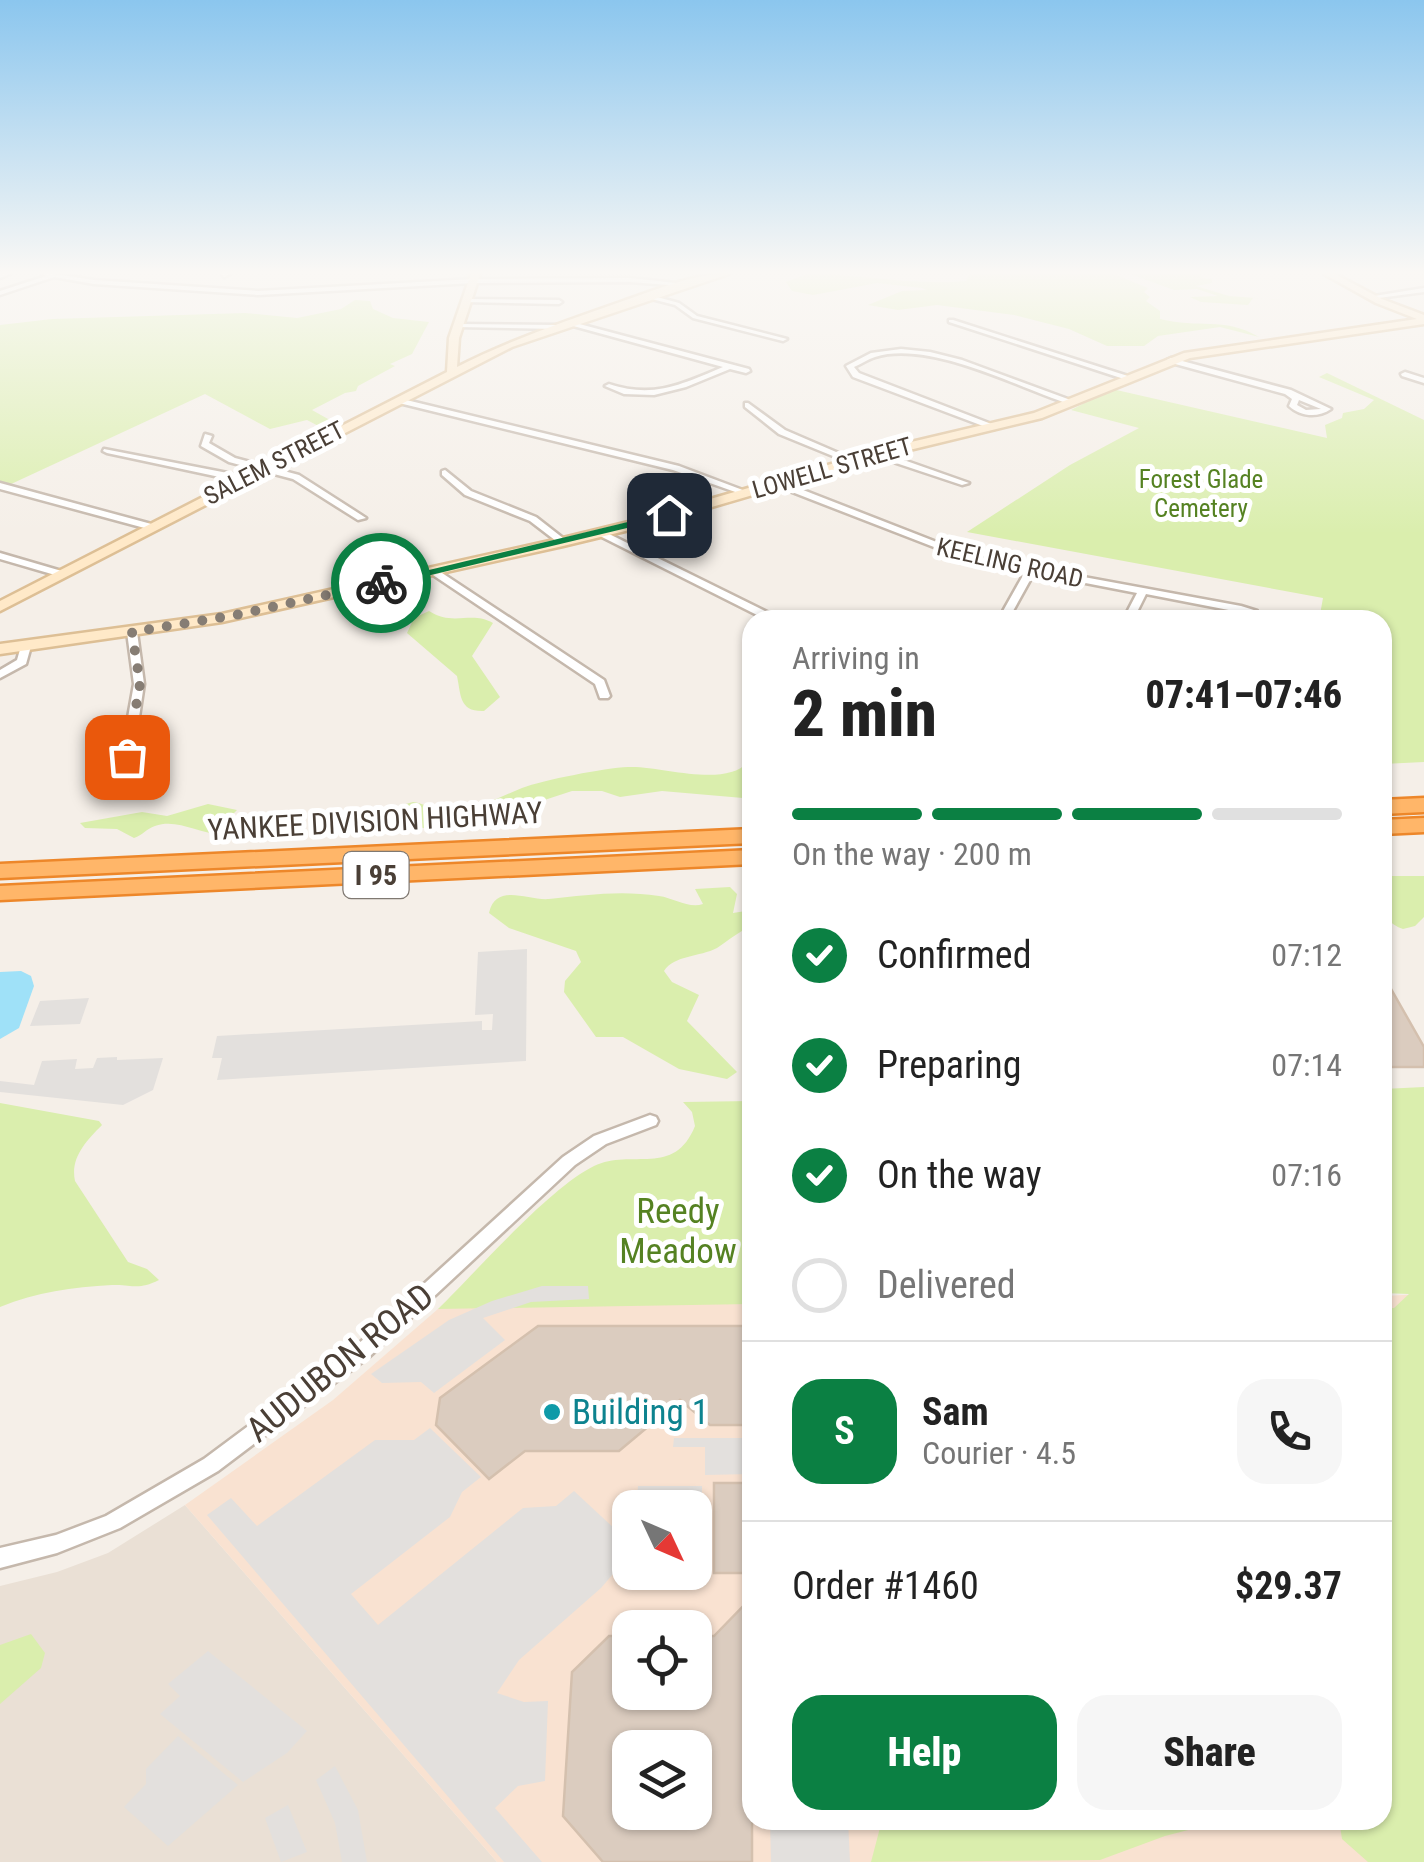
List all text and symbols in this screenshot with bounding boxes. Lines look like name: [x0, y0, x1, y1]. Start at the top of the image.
street label: SALEM STREET: [199, 415, 349, 511]
street label: LOWELL STREET: [749, 431, 915, 505]
park label: Forest Glade Cemetery: [1139, 465, 1263, 523]
pin: [627, 473, 712, 558]
icon: home: [642, 488, 697, 543]
street label: KEELING ROAD: [934, 532, 1086, 594]
courier: [331, 533, 431, 633]
icon: bike: [354, 556, 409, 611]
text: Arriving in: [792, 639, 920, 677]
text: 07:41–07:46: [1145, 673, 1342, 717]
text: 2 min: [792, 676, 937, 752]
pin: [85, 715, 170, 800]
icon: bag: [100, 730, 155, 785]
street label: YANKEE DIVISION HIGHWAY: [207, 795, 544, 847]
text: On the way · 200 m: [792, 835, 1032, 873]
road number: I 95: [344, 852, 408, 898]
icon: check: [792, 928, 847, 983]
text: Confirmed: [877, 933, 1032, 977]
text: 07:12: [1271, 936, 1342, 974]
icon: check: [792, 1038, 847, 1093]
text: Preparing: [877, 1043, 1022, 1087]
text: 07:14: [1271, 1046, 1342, 1084]
icon: check: [792, 1148, 847, 1203]
text: On the way: [877, 1153, 1042, 1197]
text: 07:16: [1271, 1156, 1342, 1194]
park label: Reedy Meadow: [619, 1191, 737, 1272]
text: Delivered: [877, 1263, 1016, 1307]
street label: AUDUBON ROAD: [238, 1275, 442, 1451]
button: phone: [1237, 1379, 1342, 1484]
text: Sam: [922, 1390, 989, 1434]
place label: Building 1: [572, 1392, 709, 1433]
marker: Building 1: [541, 1401, 563, 1423]
text: S: [834, 1409, 855, 1453]
text: Courier · 4.5: [922, 1434, 1076, 1472]
north arrow: [612, 1490, 712, 1590]
map controls: [612, 1490, 712, 1830]
text: Order #1460: [792, 1564, 979, 1608]
text: $29.37: [1235, 1564, 1342, 1608]
button: locate: [612, 1610, 712, 1710]
button: Help: [792, 1695, 1057, 1810]
button: Share: [1077, 1695, 1342, 1810]
button: layers: [612, 1730, 712, 1830]

